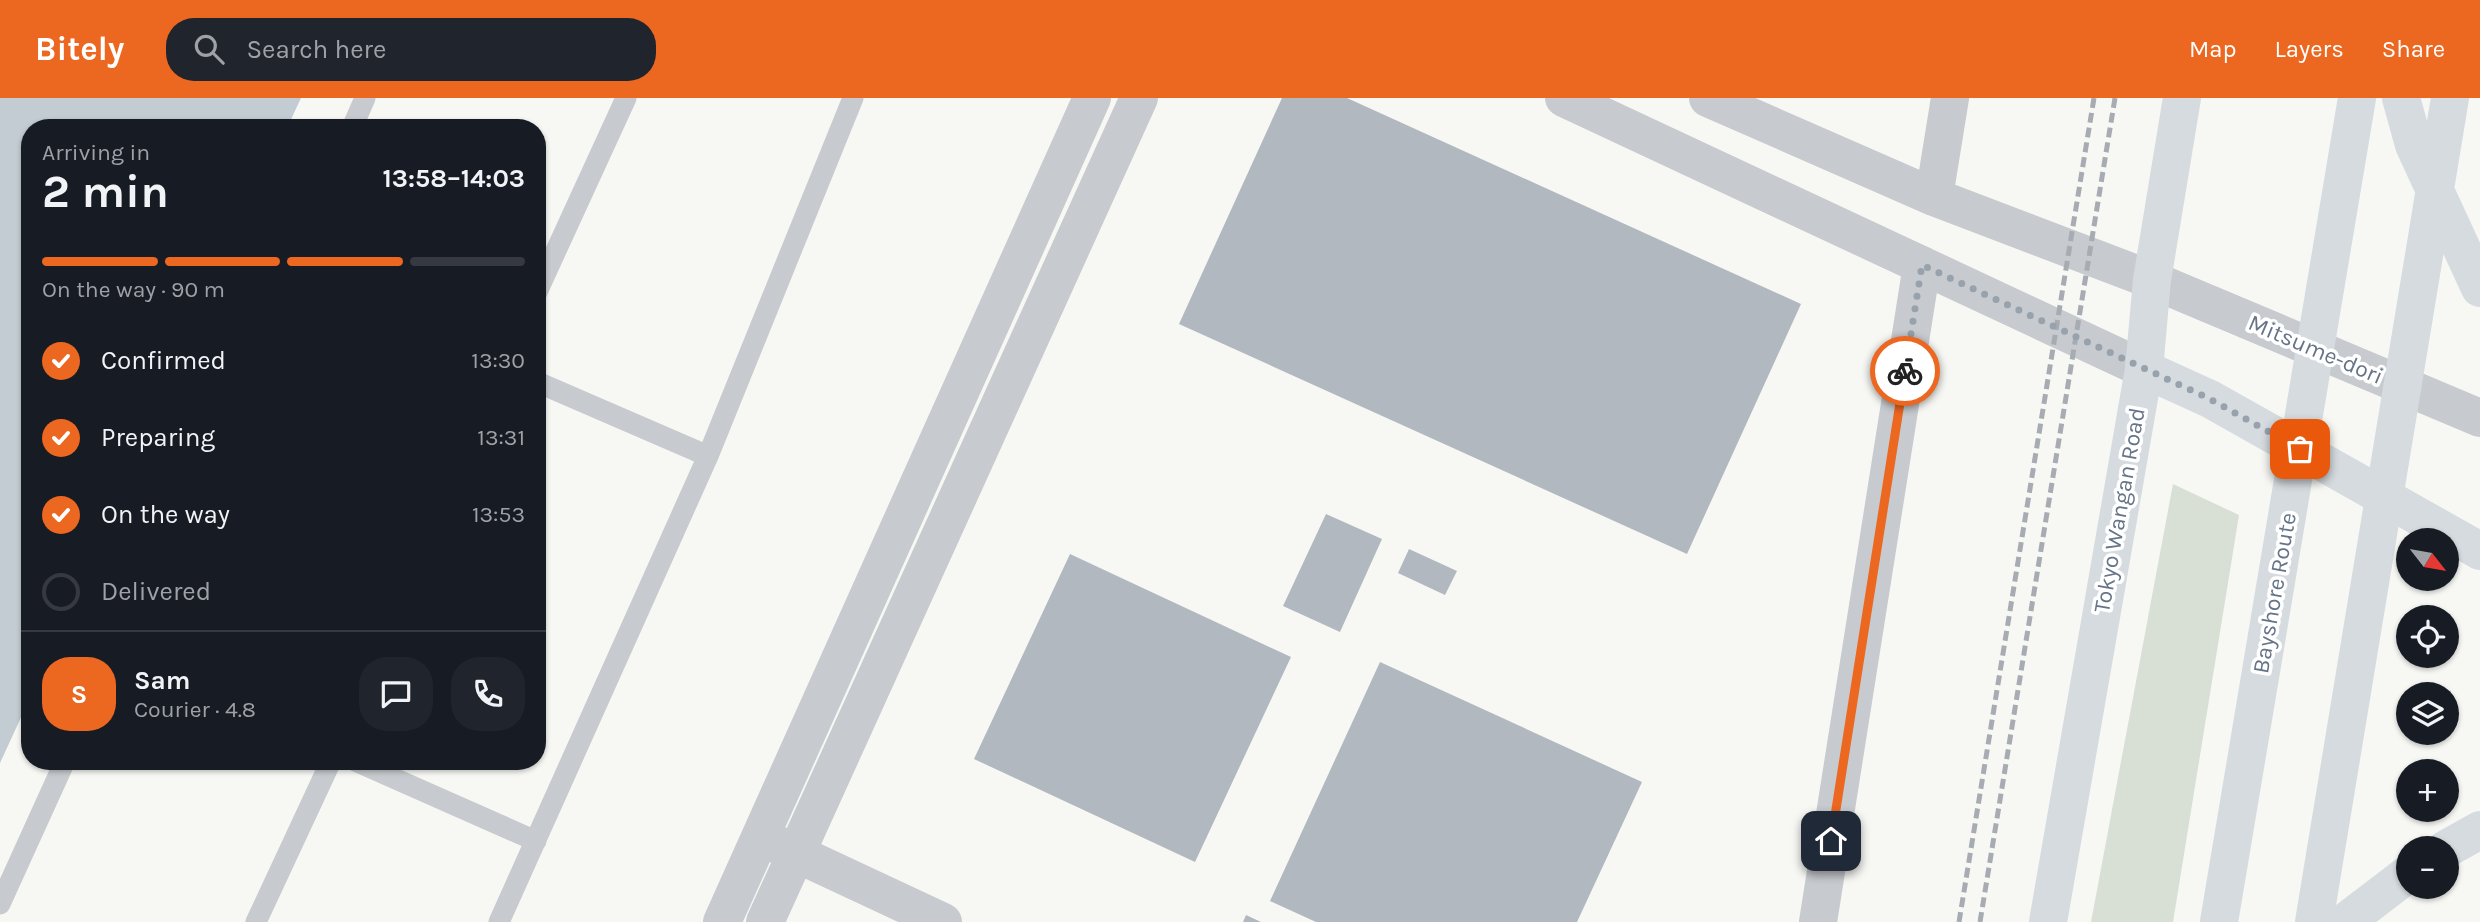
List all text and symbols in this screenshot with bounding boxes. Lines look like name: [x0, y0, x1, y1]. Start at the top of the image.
search box: [166, 18, 656, 81]
text: Bitely: [35, 30, 124, 68]
icon: search: [190, 30, 228, 68]
text: Search here: [246, 34, 386, 65]
text: Map: [2189, 35, 2237, 63]
text: Layers: [2275, 35, 2344, 63]
text: Share: [2382, 35, 2445, 63]
text: Arriving in: [42, 139, 150, 166]
text: 13:58–14:03: [383, 163, 525, 194]
text: 2 min: [42, 165, 169, 219]
text: On the way · 90 m: [42, 276, 225, 303]
street label: Mitsume-dori: [2244, 309, 2387, 390]
courier: [1870, 336, 1940, 406]
icon: check: [42, 342, 80, 380]
text: Confirmed: [101, 345, 226, 376]
text: 13:30: [471, 347, 525, 374]
icon: bike: [1886, 352, 1924, 390]
street label: Tokyo Wangan Road: [2088, 405, 2151, 615]
icon: check: [42, 419, 80, 457]
pin: [2270, 419, 2330, 479]
text: Preparing: [101, 422, 215, 453]
text: 13:31: [477, 424, 525, 451]
icon: bag: [2281, 430, 2319, 468]
icon: check: [42, 496, 80, 534]
text: On the way: [101, 499, 230, 530]
text: 13:53: [472, 501, 525, 528]
street label: Bayshore Route: [2247, 511, 2302, 676]
north arrow: [2396, 528, 2459, 592]
map controls: [2396, 528, 2459, 899]
text: Delivered: [101, 576, 211, 607]
button: locate: [2396, 605, 2459, 668]
button: chat: [359, 657, 433, 731]
button: phone: [451, 657, 525, 731]
text: Sam: [134, 665, 190, 696]
text: S: [71, 679, 87, 710]
button: layers: [2396, 682, 2459, 745]
text: Courier · 4.8: [134, 696, 256, 723]
button: +: [2396, 759, 2459, 822]
pin: [1801, 811, 1861, 871]
icon: home: [1812, 822, 1850, 860]
button: −: [2396, 836, 2459, 899]

